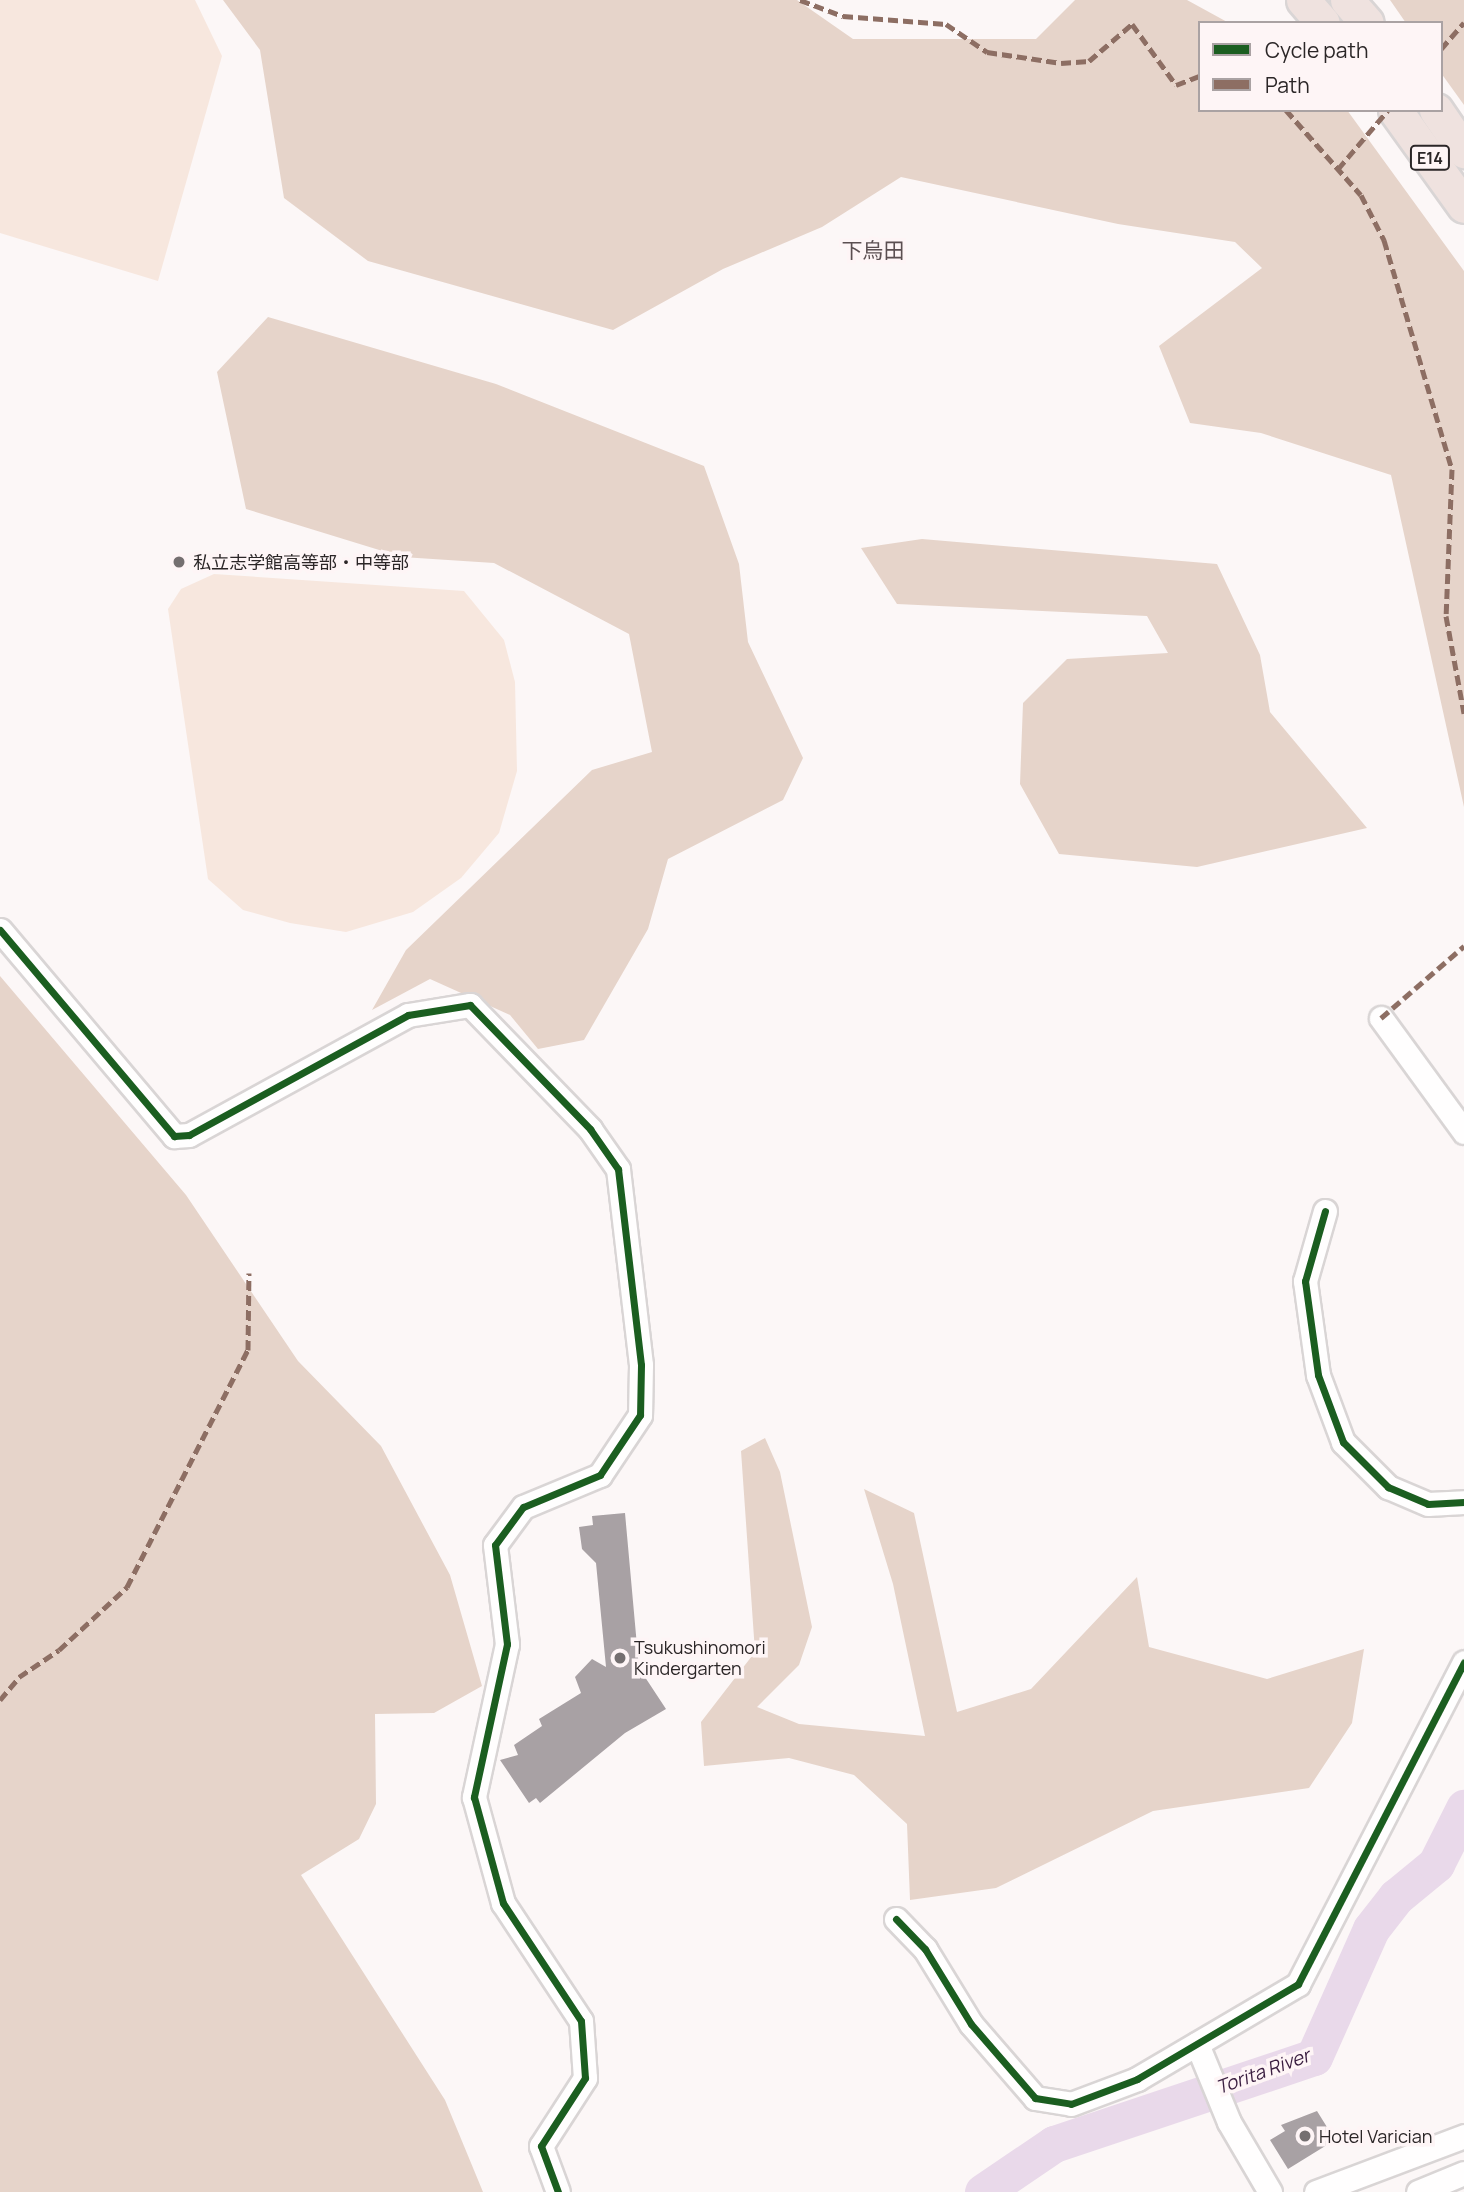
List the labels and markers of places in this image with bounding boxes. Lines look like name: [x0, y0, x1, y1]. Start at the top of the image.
place label: 私立志学館高等部・中等部: [193, 551, 409, 573]
marker: 私立志学館高等部・中等部: [171, 554, 187, 570]
place label: Tsukushinomori Kindergarten: [634, 1637, 766, 1680]
marker: Tsukushinomori Kindergarten: [612, 1650, 628, 1666]
place label: Hotel Varician: [1319, 2125, 1432, 2147]
marker: Hotel Varician: [1297, 2128, 1313, 2144]

